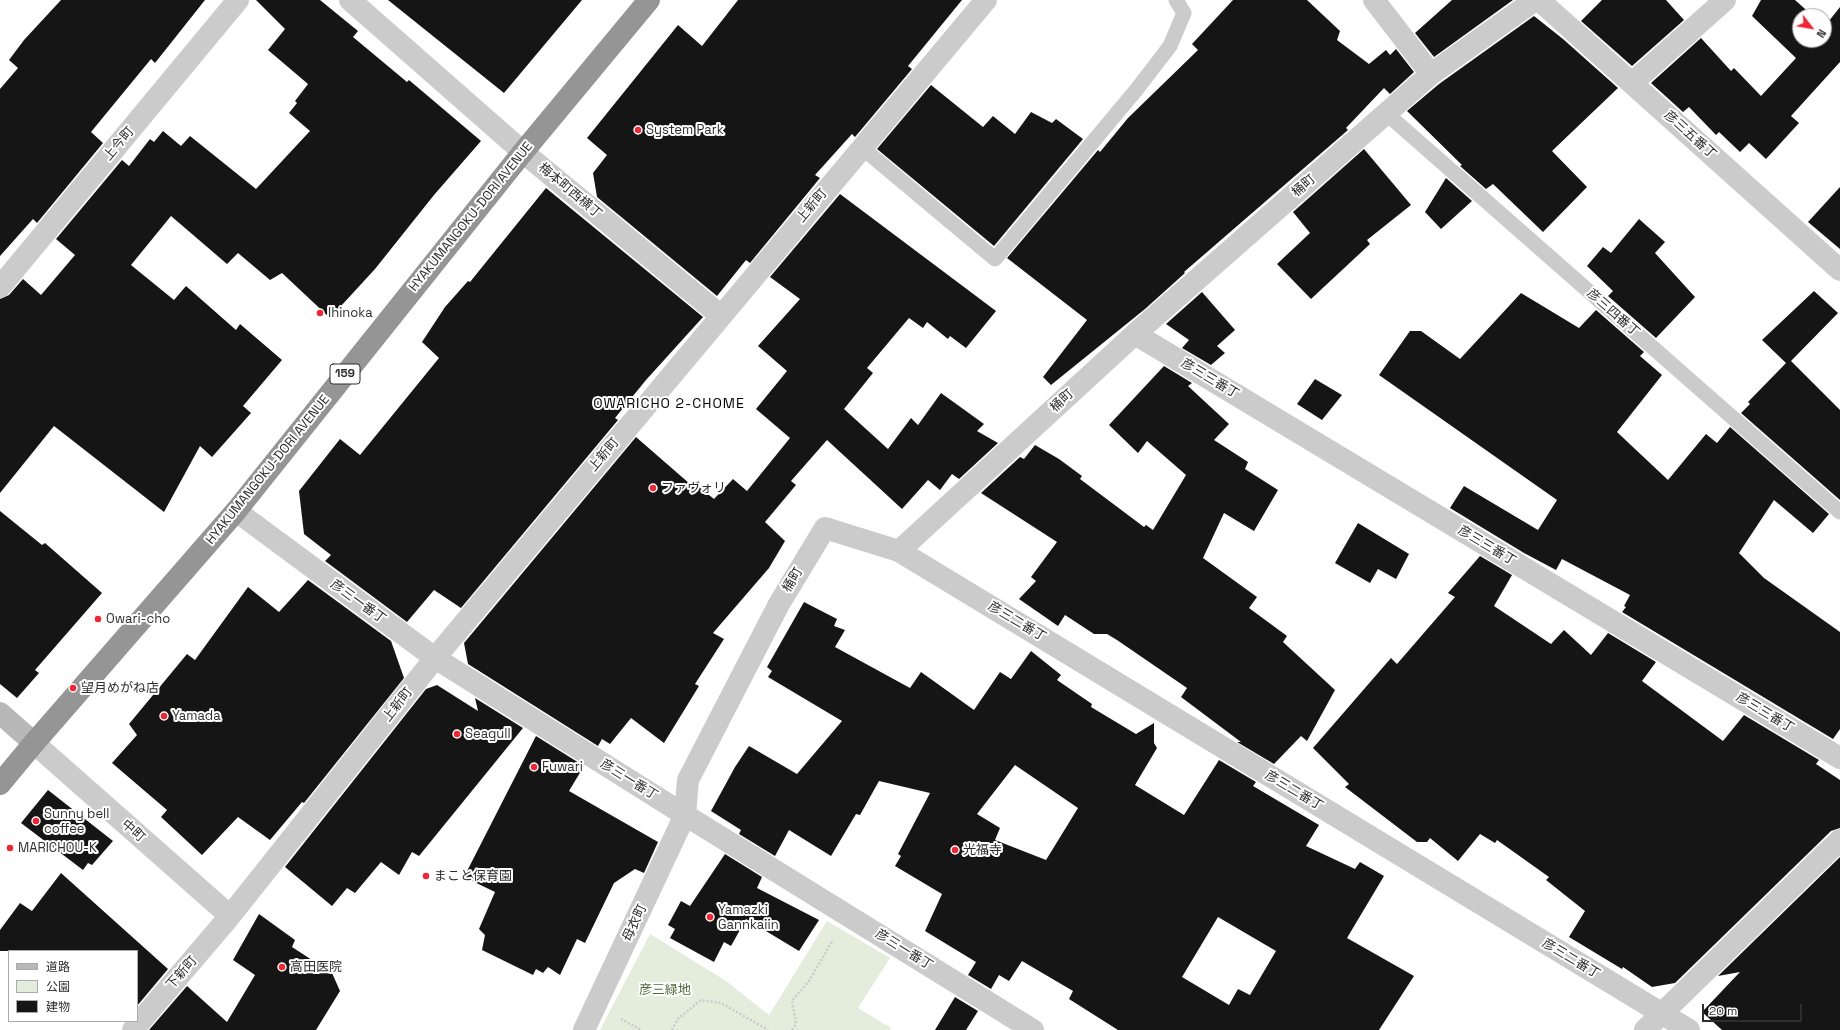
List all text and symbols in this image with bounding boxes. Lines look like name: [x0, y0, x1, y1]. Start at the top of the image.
north arrow: [1792, 8, 1832, 48]
text: N: [1814, 27, 1829, 40]
street label: 彦三五番丁: [1661, 107, 1719, 163]
place label: System Park: [646, 122, 724, 138]
street label: 上今町: [100, 124, 138, 164]
marker: System Park: [633, 125, 643, 135]
street label: HYAKUMANGOKU-DORI AVENUE: [406, 139, 536, 295]
street label: 梅本町西横丁: [535, 160, 605, 222]
street label: 桶町: [1289, 172, 1319, 200]
street label: 上新町: [793, 186, 831, 226]
street label: 彦三四番丁: [1583, 286, 1643, 340]
place label: Ihinoka: [328, 305, 373, 321]
marker: Ihinoka: [315, 308, 325, 318]
street label: 彦三三番丁: [1178, 356, 1242, 402]
road number: 159: [330, 364, 360, 384]
street label: 桶町: [1047, 386, 1077, 416]
street label: HYAKUMANGOKU-DORI AVENUE: [203, 392, 333, 548]
district label: OWARICHO 2-CHOME: [593, 396, 745, 412]
street label: 上新町: [585, 435, 623, 475]
place label: ファヴォリ: [661, 480, 726, 496]
marker: ファヴォリ: [648, 483, 658, 493]
street label: 彦三三番丁: [1455, 523, 1519, 569]
street label: 桶町: [780, 565, 806, 595]
street label: 彦三一番丁: [327, 577, 389, 627]
street label: 彦三二番丁: [985, 599, 1049, 645]
place label: Owari-cho: [106, 611, 170, 627]
marker: Owari-cho: [93, 614, 103, 624]
place label: 望月めがね店: [81, 680, 159, 696]
marker: 望月めがね店: [68, 683, 78, 693]
street label: 上新町: [380, 685, 416, 725]
street label: 彦三三番丁: [1733, 690, 1797, 736]
place label: Yamada: [172, 708, 221, 724]
marker: Yamada: [159, 711, 169, 721]
place label: Seagull: [465, 726, 511, 742]
marker: Seagull: [452, 729, 462, 739]
street label: 彦三一番丁: [597, 756, 661, 804]
place label: Fuwari: [542, 759, 583, 775]
marker: Fuwari: [529, 762, 539, 772]
street label: 彦三二番丁: [1262, 768, 1326, 814]
place label: Sunny bell coffee: [44, 806, 109, 837]
marker: Sunny bell coffee: [31, 816, 41, 826]
street label: 中町: [118, 817, 148, 845]
place label: MARICHOU-K: [18, 840, 97, 856]
place label: 光福寺: [963, 842, 1002, 858]
marker: MARICHOU-K: [5, 843, 15, 853]
marker: 光福寺: [950, 845, 960, 855]
place label: まこと保育園: [434, 868, 512, 884]
marker: まこと保育園: [421, 871, 431, 881]
street label: 母衣町: [620, 902, 650, 944]
place label: Yamazki Gannkaiin: [718, 902, 779, 933]
marker: Yamazki Gannkaiin: [705, 912, 715, 922]
street label: 彦三一番丁: [872, 926, 936, 974]
street label: 彦三二番丁: [1539, 936, 1603, 982]
legend: [8, 950, 138, 1022]
street label: 下新町: [163, 953, 201, 993]
text: 道路: [46, 959, 70, 975]
place label: 高田医院: [290, 959, 342, 975]
marker: 高田医院: [277, 962, 287, 972]
text: 公園: [46, 979, 70, 995]
park label: 彦三緑地: [639, 982, 691, 998]
scale bar: [1704, 996, 1804, 1022]
text: 建物: [46, 999, 70, 1015]
text: 20 m: [1709, 1003, 1737, 1019]

